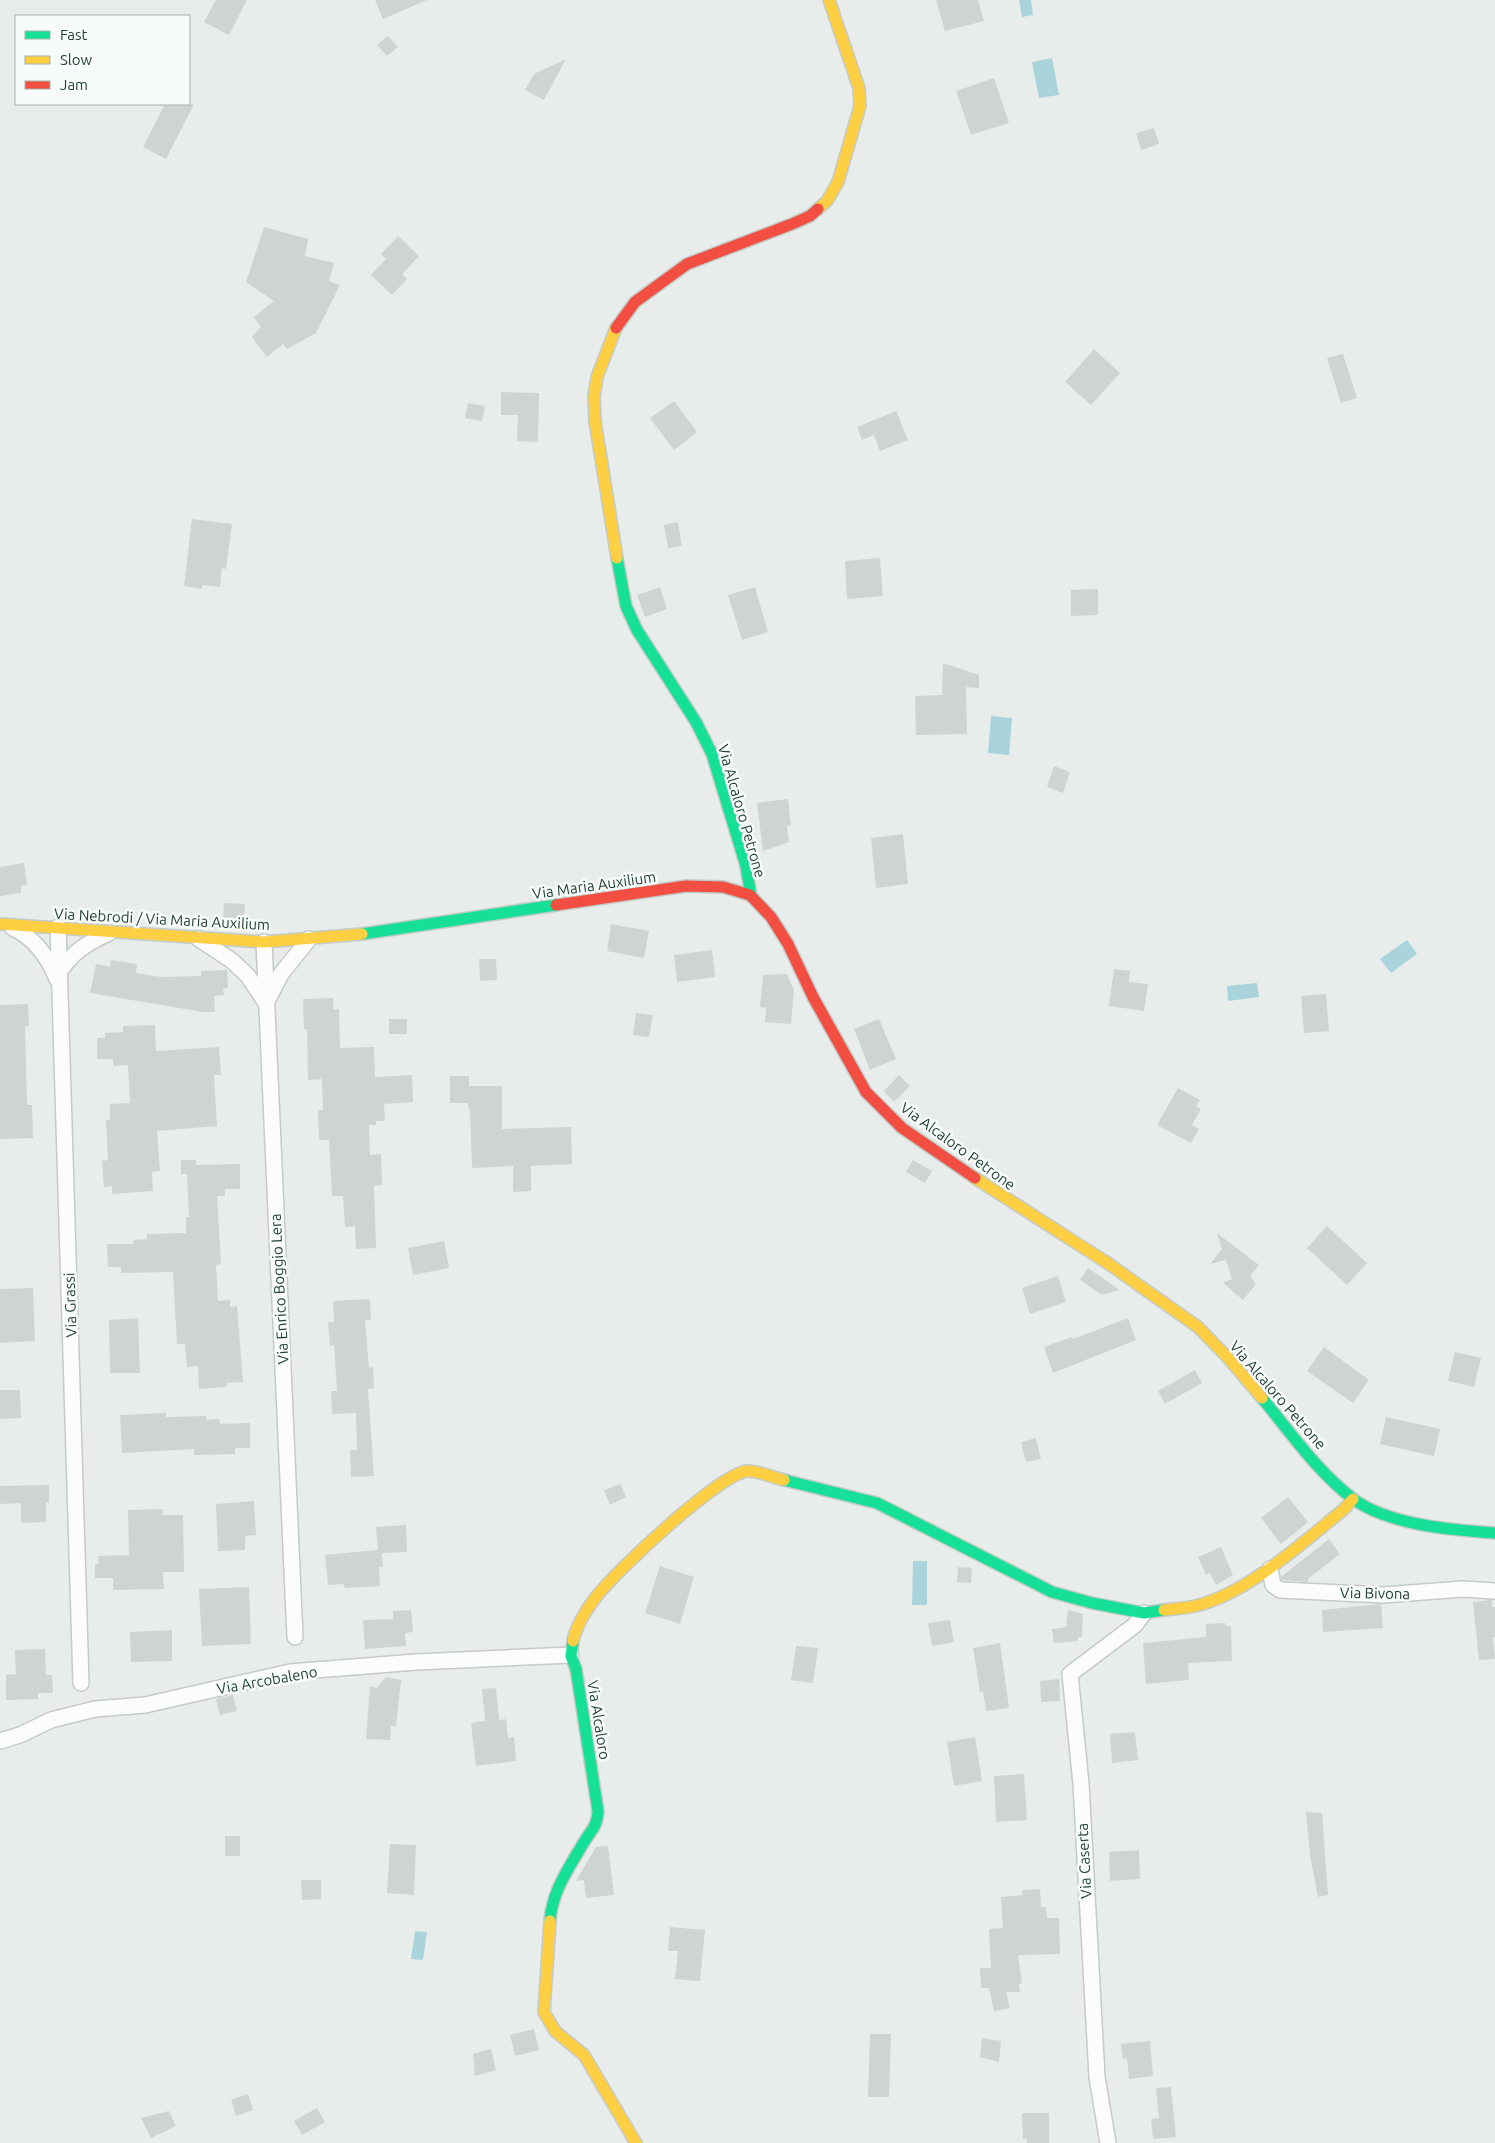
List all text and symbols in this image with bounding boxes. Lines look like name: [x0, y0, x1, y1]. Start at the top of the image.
legend: [15, 15, 190, 105]
text: Fast: [60, 26, 88, 43]
text: Slow: [60, 51, 93, 68]
text: Jam: [60, 76, 88, 93]
street label: Via Alcaloro Petrone: [715, 742, 769, 880]
street label: Via Maria Auxilium: [531, 868, 657, 902]
street label: Via Nebrodi / Via Maria Auxilium: [53, 905, 271, 933]
street label: Via Alcaloro Petrone: [897, 1099, 1019, 1193]
street label: Via Enrico Boggio Lera: [267, 1213, 291, 1365]
street label: Via Grassi: [60, 1272, 80, 1338]
street label: Via Alcaloro Petrone: [1226, 1337, 1330, 1453]
street label: Via Bivona: [1340, 1584, 1410, 1602]
street label: Via Arcobaleno: [215, 1663, 319, 1697]
street label: Via Alcaloro: [584, 1679, 614, 1761]
street label: Via Caserta: [1074, 1823, 1094, 1899]

